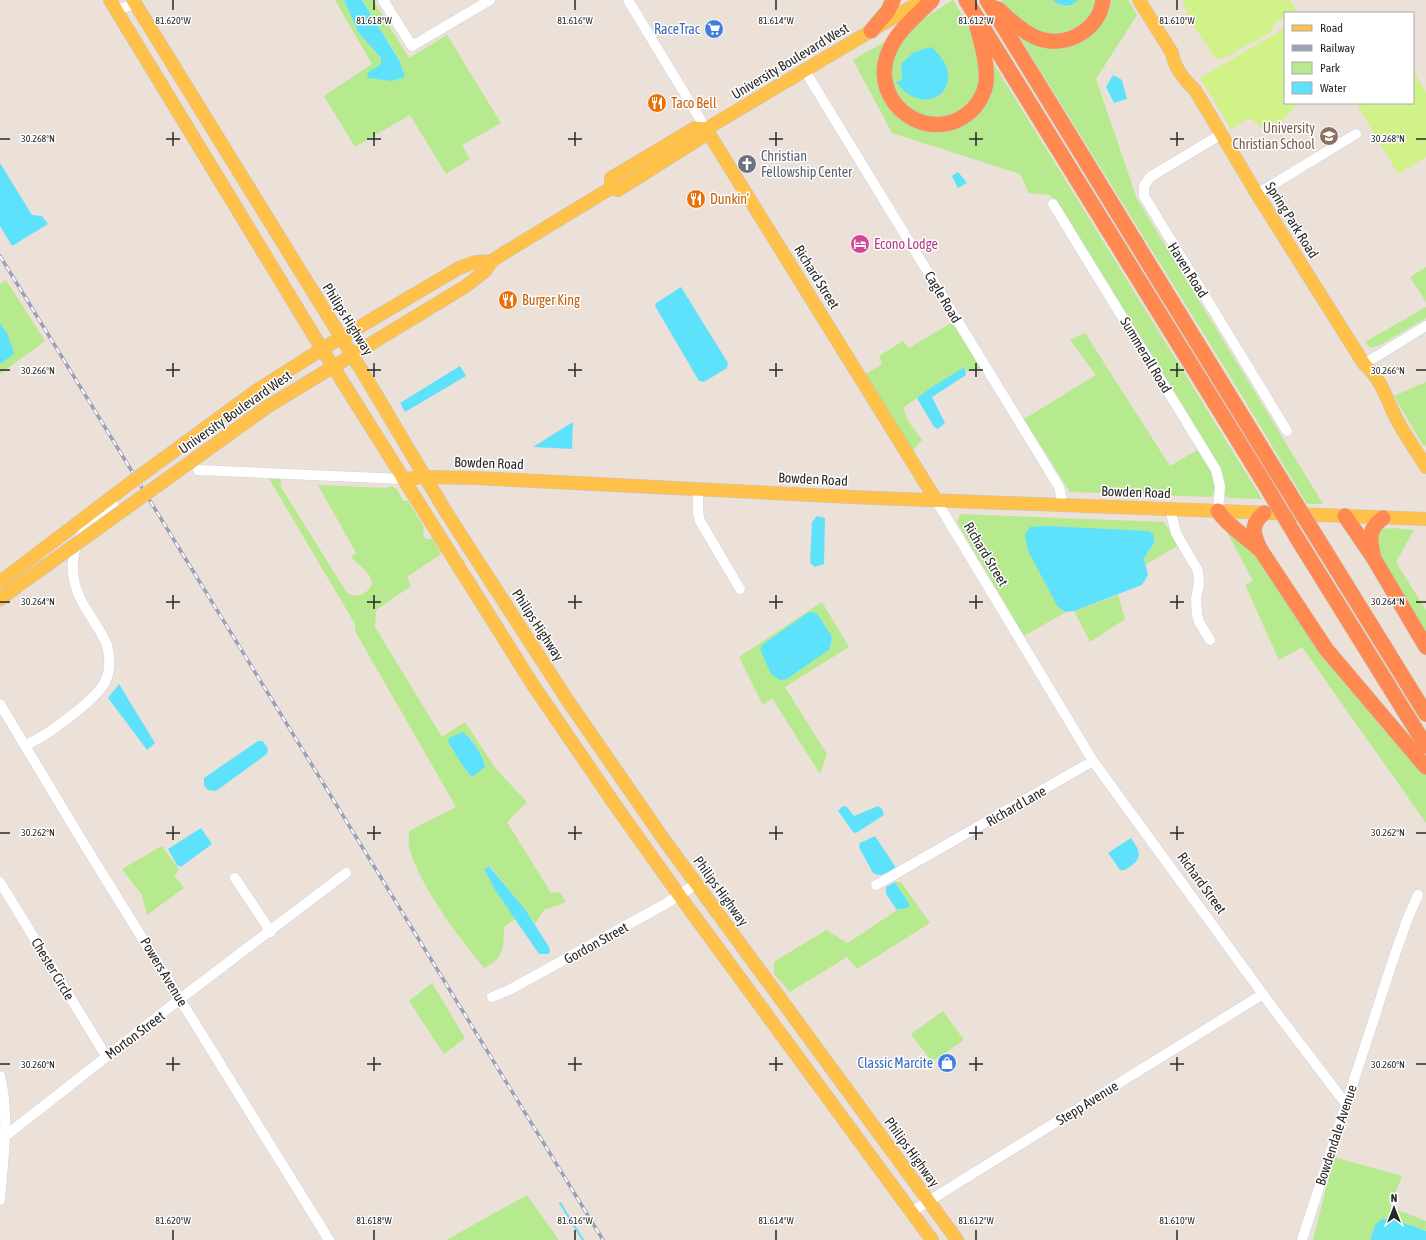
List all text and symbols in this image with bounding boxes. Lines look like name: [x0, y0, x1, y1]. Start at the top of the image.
legend: [1284, 12, 1414, 104]
text: 81.620°W: [155, 15, 191, 26]
text: 81.618°W: [356, 15, 392, 26]
text: 81.616°W: [557, 15, 593, 26]
text: 81.614°W: [758, 15, 794, 26]
text: 81.612°W: [958, 15, 994, 26]
text: 81.610°W: [1159, 15, 1195, 26]
supermarket icon: RaceTrac: [703, 18, 725, 40]
street label: University Boulevard West: [728, 20, 852, 102]
place label: RaceTrac: [654, 21, 701, 37]
text: Road: [1320, 21, 1343, 35]
text: Railway: [1320, 41, 1355, 55]
text: Park: [1320, 61, 1341, 75]
text: Water: [1320, 81, 1347, 95]
restaurant icon: Taco Bell: [646, 92, 668, 114]
place label: Taco Bell: [671, 95, 717, 111]
place label: University Christian School: [1232, 120, 1315, 152]
school or university icon: University Christian School: [1318, 125, 1340, 147]
text: 30.268°N: [21, 133, 55, 144]
text: 30.268°N: [1371, 133, 1405, 144]
place label: Christian Fellowship Center: [761, 148, 853, 180]
church icon: Christian Fellowship Center: [736, 153, 758, 175]
street label: Spring Park Road: [1262, 179, 1322, 261]
restaurant icon: Dunkin': [685, 188, 707, 210]
place label: Dunkin': [710, 191, 749, 207]
hotel icon: Econo Lodge: [849, 233, 871, 255]
place label: Econo Lodge: [874, 236, 938, 252]
street label: Haven Road: [1165, 239, 1211, 301]
street label: Richard Street: [791, 242, 843, 312]
street label: Cagle Road: [921, 268, 965, 326]
street label: Philips Highway: [319, 280, 377, 358]
restaurant icon: Burger King: [497, 289, 519, 311]
place label: Burger King: [522, 292, 580, 308]
street label: Summerall Road: [1117, 314, 1175, 396]
text: 30.266°N: [21, 365, 55, 376]
text: 30.266°N: [1371, 365, 1405, 376]
street label: University Boulevard West: [176, 367, 294, 457]
street label: Bowden Road: [454, 454, 524, 472]
street label: Bowden Road: [778, 469, 848, 489]
street label: Bowden Road: [1101, 483, 1171, 501]
street label: Richard Street: [961, 519, 1011, 589]
street label: Philips Highway: [509, 586, 567, 664]
text: 30.264°N: [21, 596, 55, 607]
text: 30.264°N: [1371, 596, 1405, 607]
street label: Richard Lane: [983, 782, 1049, 830]
text: 30.262°N: [21, 827, 55, 838]
text: 30.262°N: [1371, 827, 1405, 838]
street label: Richard Street: [1174, 849, 1230, 917]
street label: Philips Highway: [690, 853, 752, 929]
street label: Gordon Street: [561, 919, 631, 967]
street label: Chester Circle: [28, 935, 78, 1003]
street label: Powers Avenue: [137, 935, 191, 1009]
street label: Morton Street: [102, 1008, 168, 1062]
shop icon: Classic Marcite: [936, 1052, 958, 1074]
place label: Classic Marcite: [858, 1055, 933, 1071]
text: 30.260°N: [21, 1059, 55, 1070]
text: 30.260°N: [1371, 1059, 1405, 1070]
street label: Stepp Avenue: [1053, 1078, 1121, 1128]
street label: Bowdendale Avenue: [1312, 1083, 1360, 1187]
street label: Philips Highway: [881, 1114, 943, 1190]
north arrow: [1374, 1188, 1414, 1228]
text: N: [1391, 1192, 1397, 1204]
text: 81.620°W: [155, 1215, 191, 1226]
text: 81.618°W: [356, 1215, 392, 1226]
text: 81.616°W: [557, 1215, 593, 1226]
text: 81.614°W: [758, 1215, 794, 1226]
text: 81.612°W: [958, 1215, 994, 1226]
text: 81.610°W: [1159, 1215, 1195, 1226]

